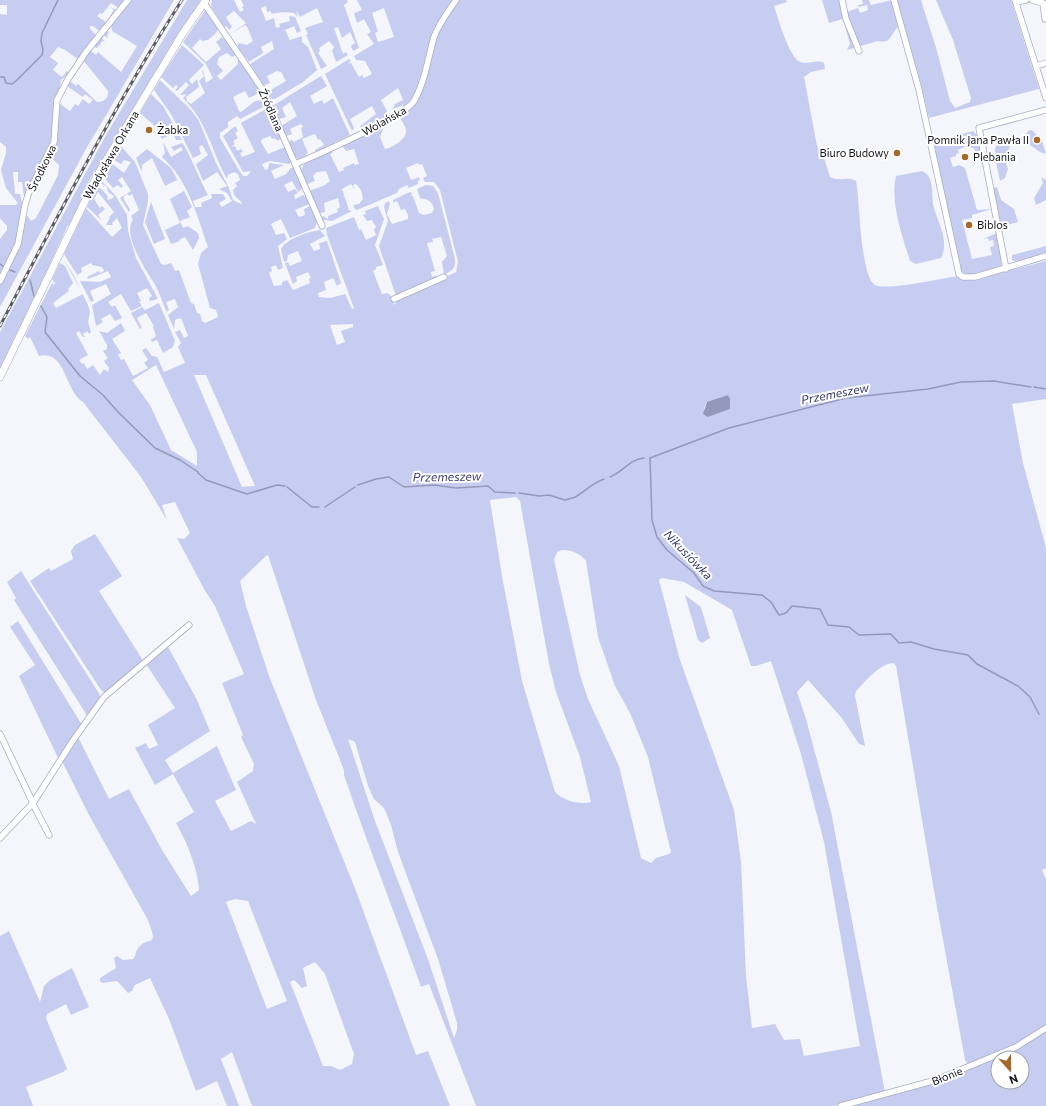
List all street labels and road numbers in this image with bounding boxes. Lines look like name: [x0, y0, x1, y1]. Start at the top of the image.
street label: Źródlana: [256, 86, 287, 133]
street label: Wolańska: [359, 103, 408, 138]
street label: Władysława Orkana: [80, 108, 141, 201]
street label: Środkowa: [24, 142, 58, 193]
street label: Błonie: [930, 1063, 964, 1088]

